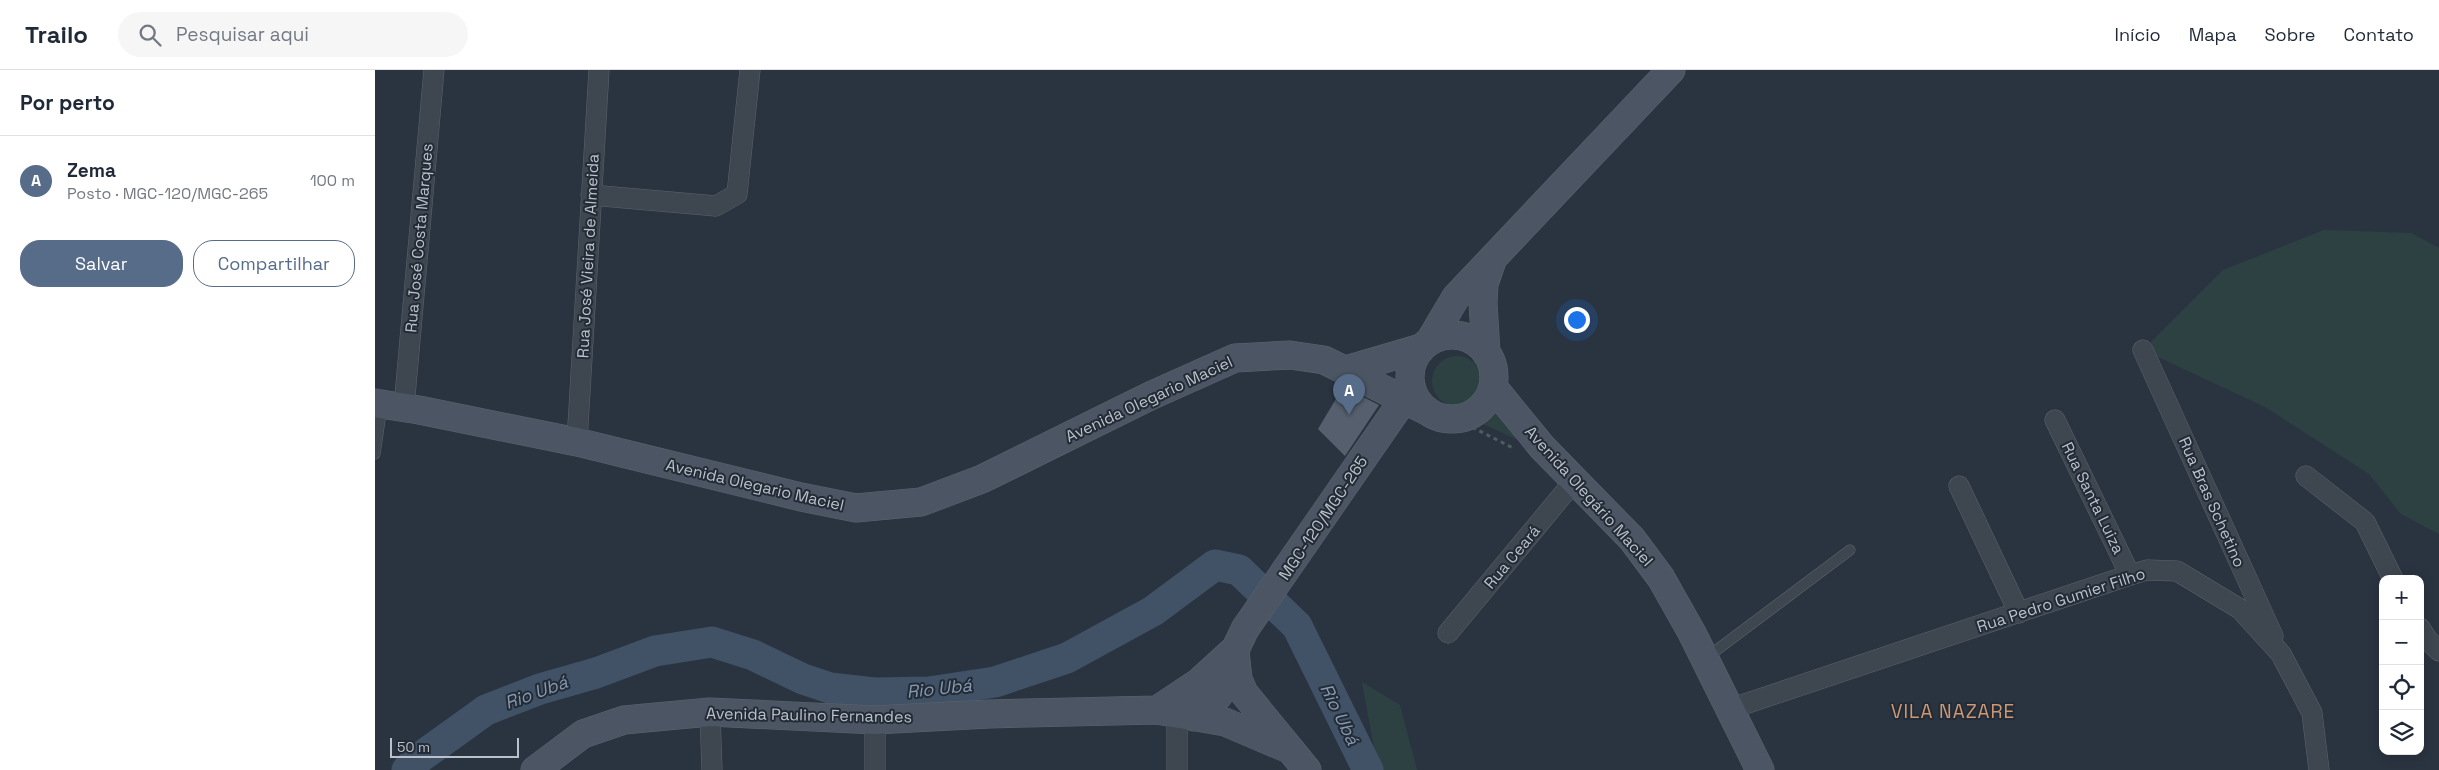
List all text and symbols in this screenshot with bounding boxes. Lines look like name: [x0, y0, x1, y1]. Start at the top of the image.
search box: [118, 12, 468, 57]
text: Trailo: [25, 19, 88, 50]
icon: search: [136, 21, 164, 49]
text: Pesquisar aqui: [176, 22, 309, 47]
text: Início: [2115, 23, 2161, 46]
text: Mapa: [2189, 23, 2237, 46]
text: Sobre: [2265, 23, 2315, 46]
text: Contato: [2343, 23, 2414, 46]
text: Por perto: [20, 89, 115, 116]
street label: Rua José Costa Marques: [400, 142, 438, 334]
street label: Rua José Vieira de Almeida: [572, 153, 604, 359]
text: Zema: [67, 158, 116, 183]
text: A: [31, 170, 41, 191]
text: 100 m: [310, 170, 355, 191]
text: Posto · MGC-120/MGC-265: [67, 183, 268, 204]
button: Salvar: [20, 240, 183, 287]
button: Compartilhar: [193, 240, 355, 287]
your location: [1564, 307, 1590, 333]
street label: Avenida Olegario Maciel: [1062, 351, 1236, 447]
pin: A: [1333, 374, 1365, 415]
street label: Avenida Olegário Maciel: [1520, 421, 1658, 571]
street label: Rua Bras Schetino: [2174, 434, 2250, 570]
street label: Rua Santa Luiza: [2057, 438, 2129, 558]
street label: MGC-120/MGC-265: [1274, 452, 1372, 584]
street label: Avenida Olegario Maciel: [664, 454, 846, 516]
street label: Rua Ceará: [1479, 521, 1545, 593]
street label: Rua Pedro Gumier Filho: [1974, 563, 2148, 637]
map controls: [2379, 575, 2424, 755]
button: +: [2379, 575, 2424, 620]
button: −: [2379, 620, 2424, 665]
button: locate: [2379, 665, 2424, 710]
water label: Rio Ubá: [501, 670, 571, 714]
water label: Rio Ubá: [905, 673, 973, 703]
water label: Rio Ubá: [1315, 680, 1365, 749]
district label: VILA NAZARE: [1891, 699, 2015, 724]
street label: Avenida Paulino Fernandes: [706, 703, 912, 727]
button: layers: [2379, 710, 2424, 755]
scale bar: [390, 735, 519, 758]
text: 50 m: [397, 738, 430, 756]

